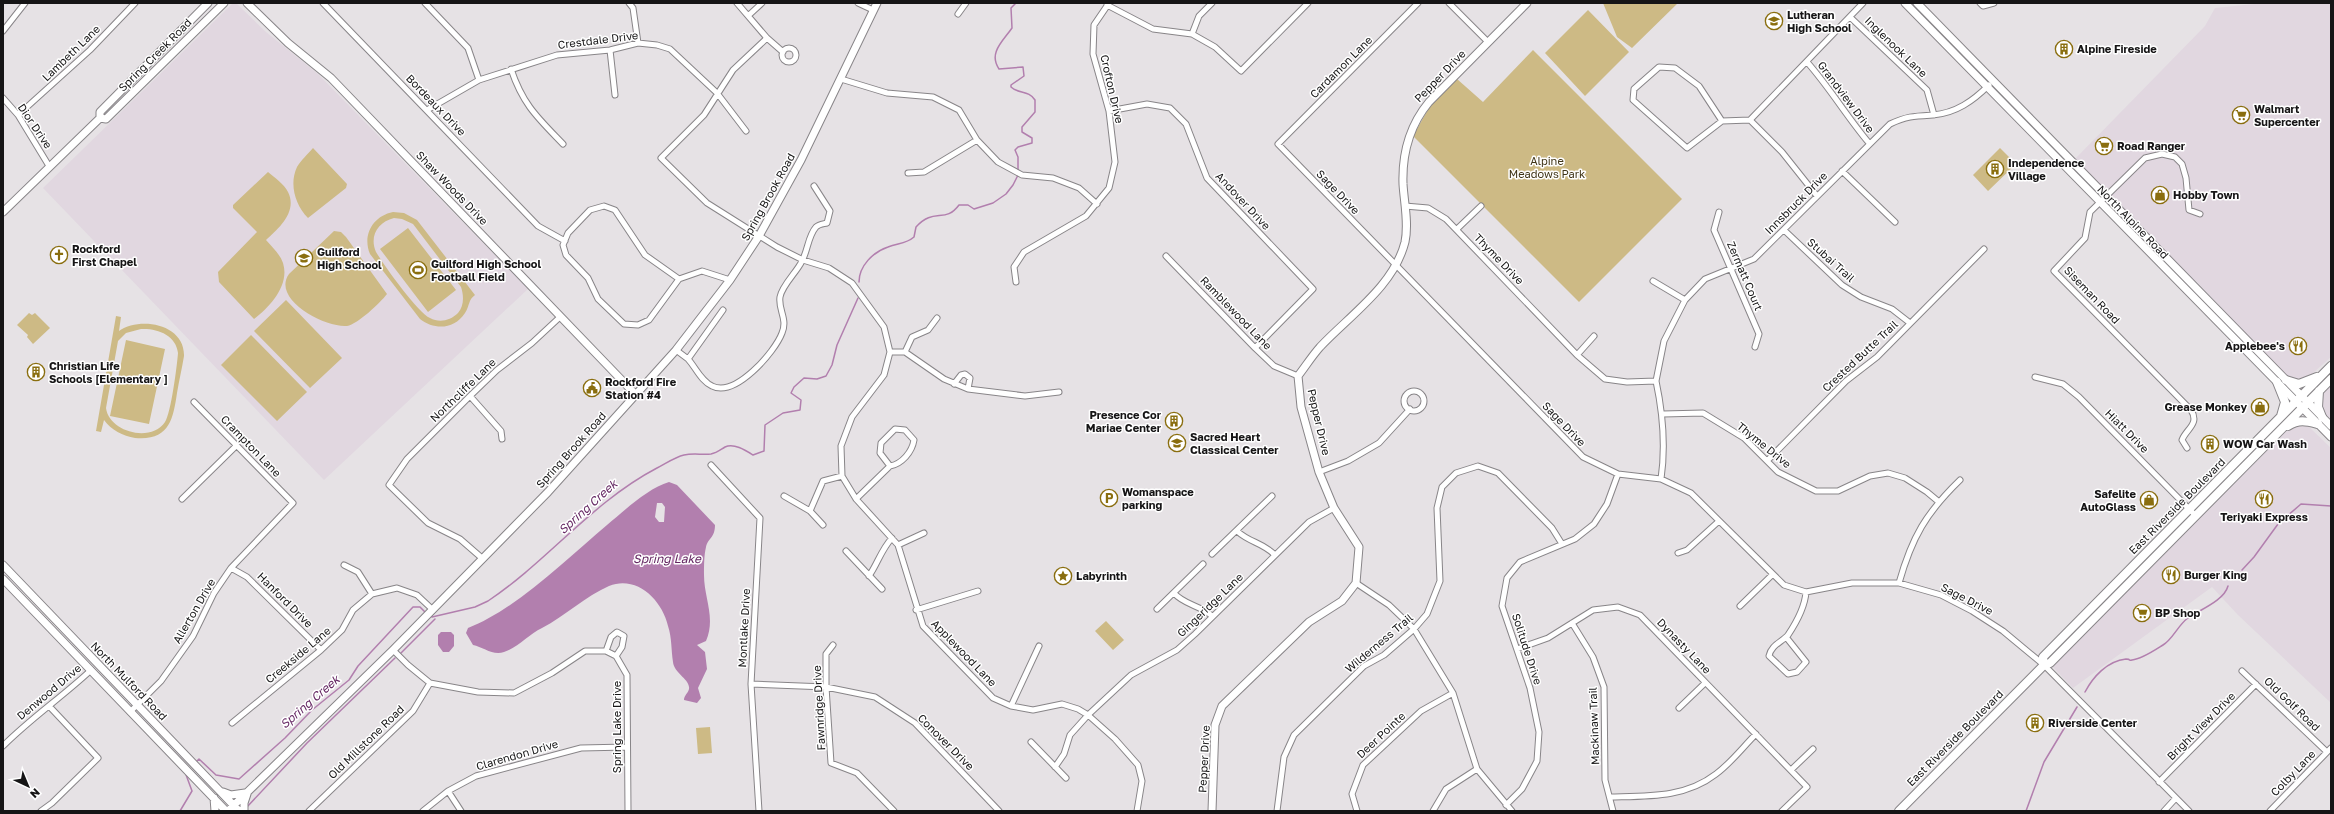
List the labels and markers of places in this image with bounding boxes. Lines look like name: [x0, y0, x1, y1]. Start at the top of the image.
place label: Lutheran High School: [1787, 8, 1852, 34]
school or university icon: Lutheran High School: [1764, 11, 1784, 31]
building icon: Alpine Fireside: [2054, 39, 2074, 59]
place label: Alpine Fireside: [2077, 42, 2157, 55]
place label: Walmart Supercenter: [2254, 102, 2321, 128]
supermarket icon: Walmart Supercenter: [2231, 105, 2251, 125]
supermarket icon: Road Ranger: [2094, 136, 2114, 156]
place label: Road Ranger: [2117, 139, 2186, 152]
place label: Independence Village: [2008, 156, 2085, 182]
building icon: Independence Village: [1985, 159, 2005, 179]
shop icon: Hobby Town: [2150, 185, 2170, 205]
place label: Hobby Town: [2173, 188, 2240, 201]
place label: Rockford First Chapel: [72, 242, 137, 268]
church icon: Rockford First Chapel: [49, 245, 69, 265]
place label: Guilford High School: [317, 245, 382, 271]
school or university icon: Guilford High School: [294, 248, 314, 268]
place label: Guilford High School Football Field: [431, 257, 541, 283]
sports icon: Guilford High School Football Field: [408, 260, 428, 280]
restaurant icon: Applebee's: [2288, 336, 2308, 356]
place label: Applebee's: [2225, 339, 2285, 352]
place label: Christian Life Schools [Elementary ]: [49, 359, 168, 385]
building icon: Christian Life Schools [Elementary ]: [26, 362, 46, 382]
place label: Rockford Fire Station #4: [605, 375, 677, 401]
public building icon: Rockford Fire Station #4: [582, 378, 602, 398]
shop icon: Grease Monkey: [2250, 397, 2270, 417]
place label: Grease Monkey: [2164, 400, 2247, 413]
place label: Presence Cor Mariae Center: [1086, 408, 1162, 434]
building icon: Presence Cor Mariae Center: [1164, 411, 1184, 431]
place label: Sacred Heart Classical Center: [1190, 430, 1279, 456]
school or university icon: Sacred Heart Classical Center: [1167, 433, 1187, 453]
building icon: WOW Car Wash: [2200, 434, 2220, 454]
place label: WOW Car Wash: [2223, 437, 2307, 450]
place label: Womanspace parking: [1122, 485, 1194, 511]
place label: Safelite AutoGlass: [2080, 487, 2137, 513]
parking icon: Womanspace parking: [1099, 488, 1119, 508]
restaurant icon: Teriyaki Express: [2254, 489, 2274, 509]
shop icon: Safelite AutoGlass: [2139, 490, 2159, 510]
place label: Teriyaki Express: [2220, 510, 2308, 523]
restaurant icon: Burger King: [2161, 565, 2181, 585]
place icon: Labyrinth: [1053, 566, 1073, 586]
place label: Burger King: [2184, 568, 2247, 581]
place label: Labyrinth: [1076, 569, 1127, 582]
supermarket icon: BP Shop: [2132, 603, 2152, 623]
place label: BP Shop: [2155, 606, 2200, 619]
building icon: Riverside Center: [2025, 713, 2045, 733]
place label: Riverside Center: [2048, 716, 2138, 729]

